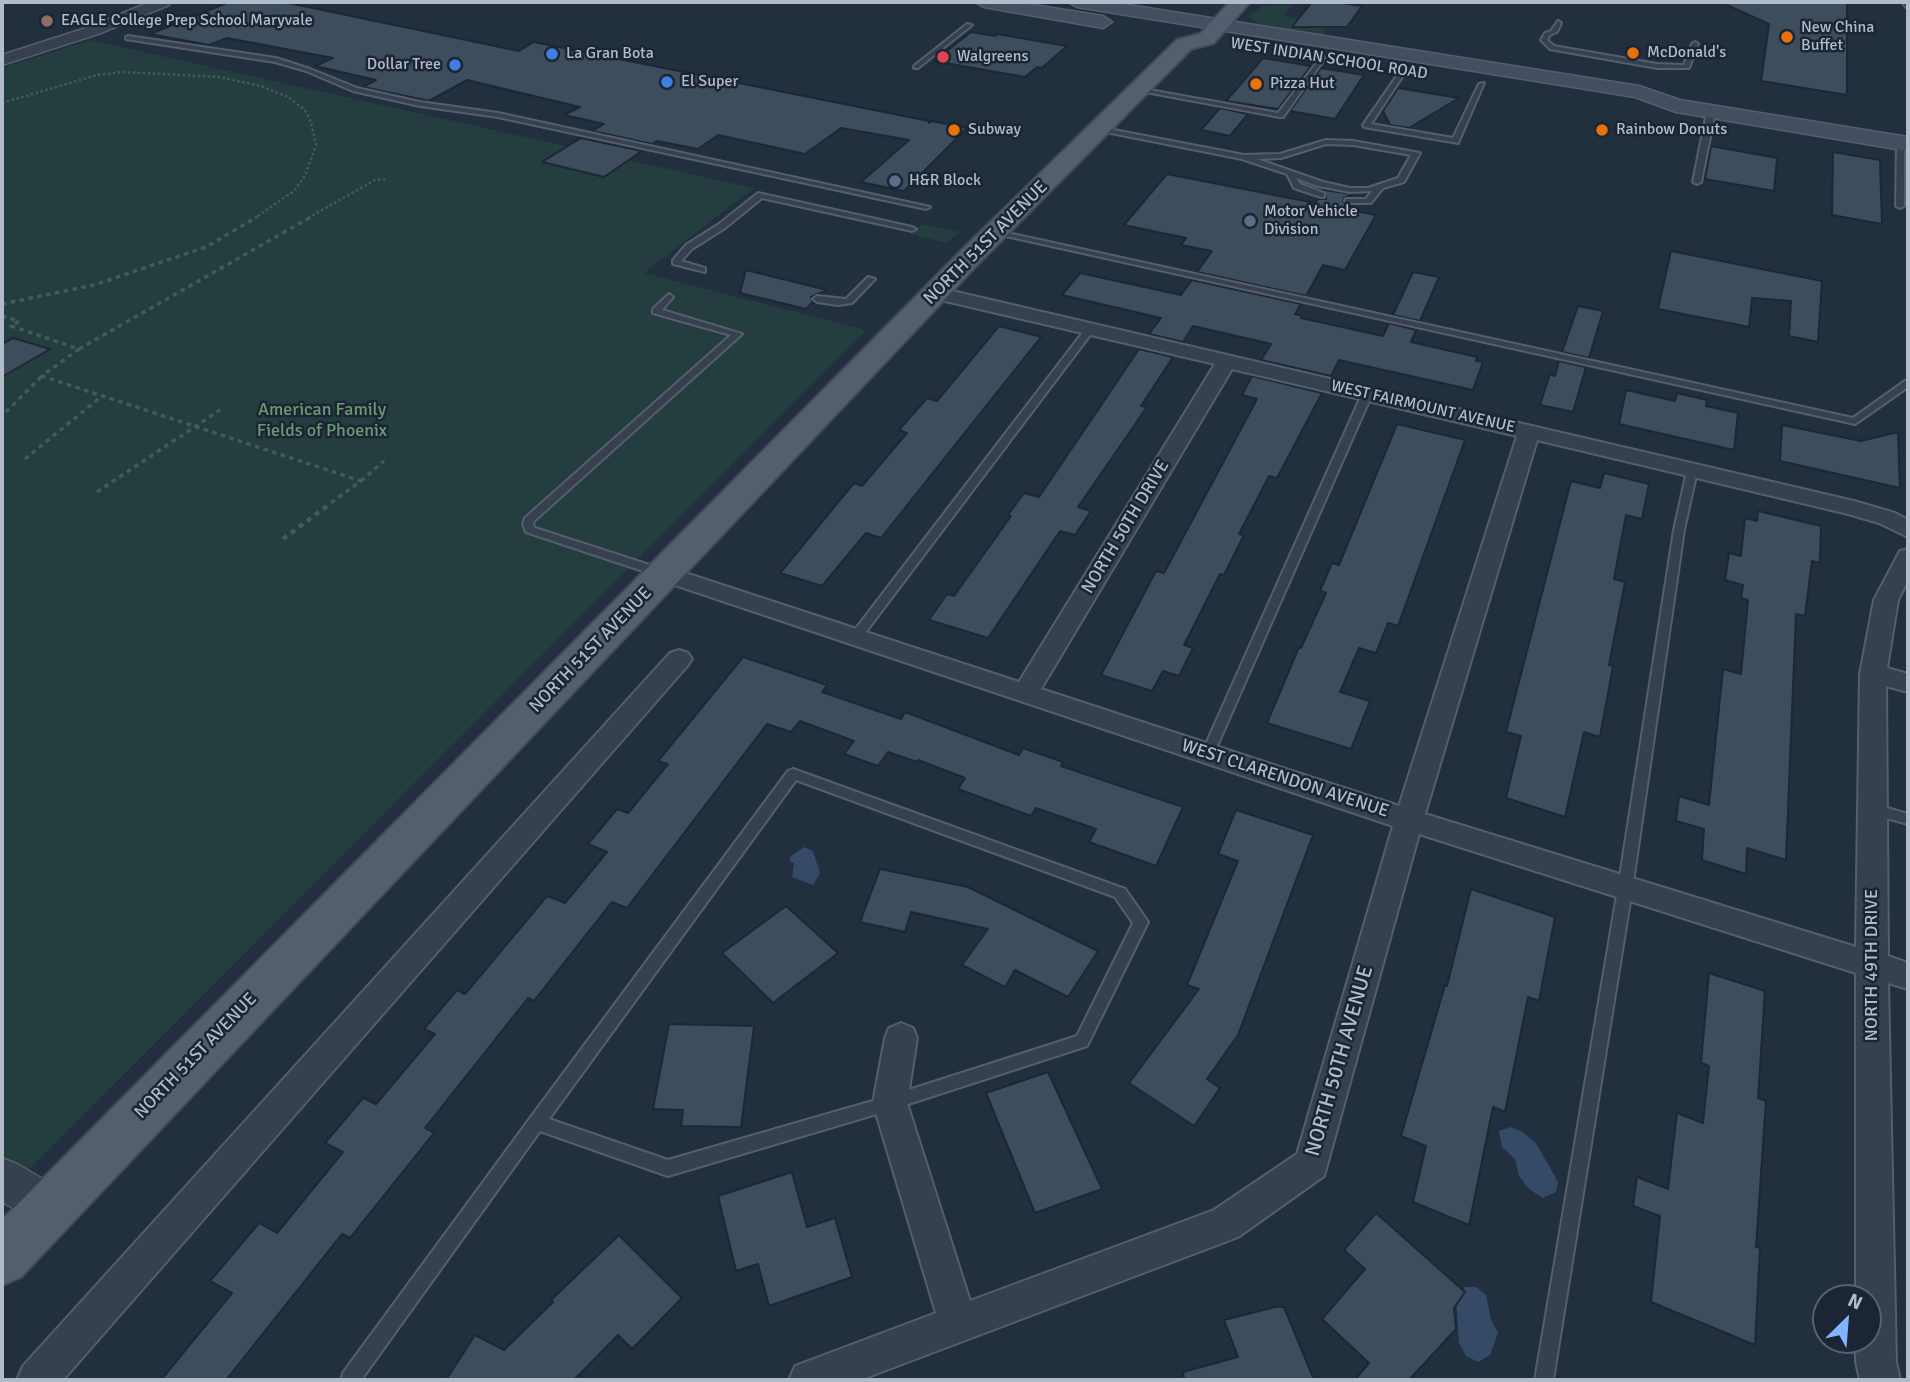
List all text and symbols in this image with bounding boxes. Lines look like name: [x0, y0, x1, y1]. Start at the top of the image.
place label: EAGLE College Prep School Maryvale: [61, 11, 313, 31]
marker: EAGLE College Prep School Maryvale: [39, 13, 55, 29]
place label: New China Buffet: [1801, 18, 1874, 56]
marker: New China Buffet: [1779, 29, 1795, 45]
street label: WEST INDIAN SCHOOL ROAD: [1229, 34, 1429, 84]
place label: McDonald's: [1647, 43, 1726, 63]
place label: La Gran Bota: [566, 44, 654, 64]
marker: McDonald's: [1625, 45, 1641, 61]
marker: La Gran Bota: [544, 46, 560, 62]
place label: Walgreens: [957, 47, 1029, 67]
marker: Walgreens: [935, 49, 951, 65]
place label: Dollar Tree: [367, 55, 441, 75]
marker: Dollar Tree: [447, 57, 463, 73]
place label: El Super: [681, 72, 738, 92]
marker: El Super: [659, 74, 675, 90]
place label: Pizza Hut: [1270, 74, 1334, 94]
marker: Pizza Hut: [1248, 76, 1264, 92]
place label: Subway: [968, 120, 1021, 140]
place label: Rainbow Donuts: [1616, 120, 1727, 140]
marker: Subway: [946, 122, 962, 138]
marker: Rainbow Donuts: [1594, 122, 1610, 138]
place label: H&R Block: [909, 171, 981, 191]
marker: H&R Block: [887, 173, 903, 189]
street label: NORTH 51ST AVENUE: [920, 177, 1052, 309]
place label: Motor Vehicle Division: [1264, 202, 1358, 240]
marker: Motor Vehicle Division: [1242, 213, 1258, 229]
street label: WEST FAIRMOUNT AVENUE: [1329, 376, 1517, 438]
park label: American Family Fields of Phoenix: [257, 399, 387, 442]
street label: NORTH 50TH DRIVE: [1078, 456, 1174, 598]
street label: NORTH 51ST AVENUE: [525, 583, 657, 717]
street label: WEST CLARENDON AVENUE: [1179, 735, 1391, 823]
street label: NORTH 49TH DRIVE: [1861, 889, 1883, 1041]
street label: NORTH 50TH AVENUE: [1301, 963, 1379, 1159]
street label: NORTH 51ST AVENUE: [130, 989, 262, 1123]
north arrow: [1812, 1284, 1882, 1354]
text: N: [1844, 1288, 1866, 1315]

